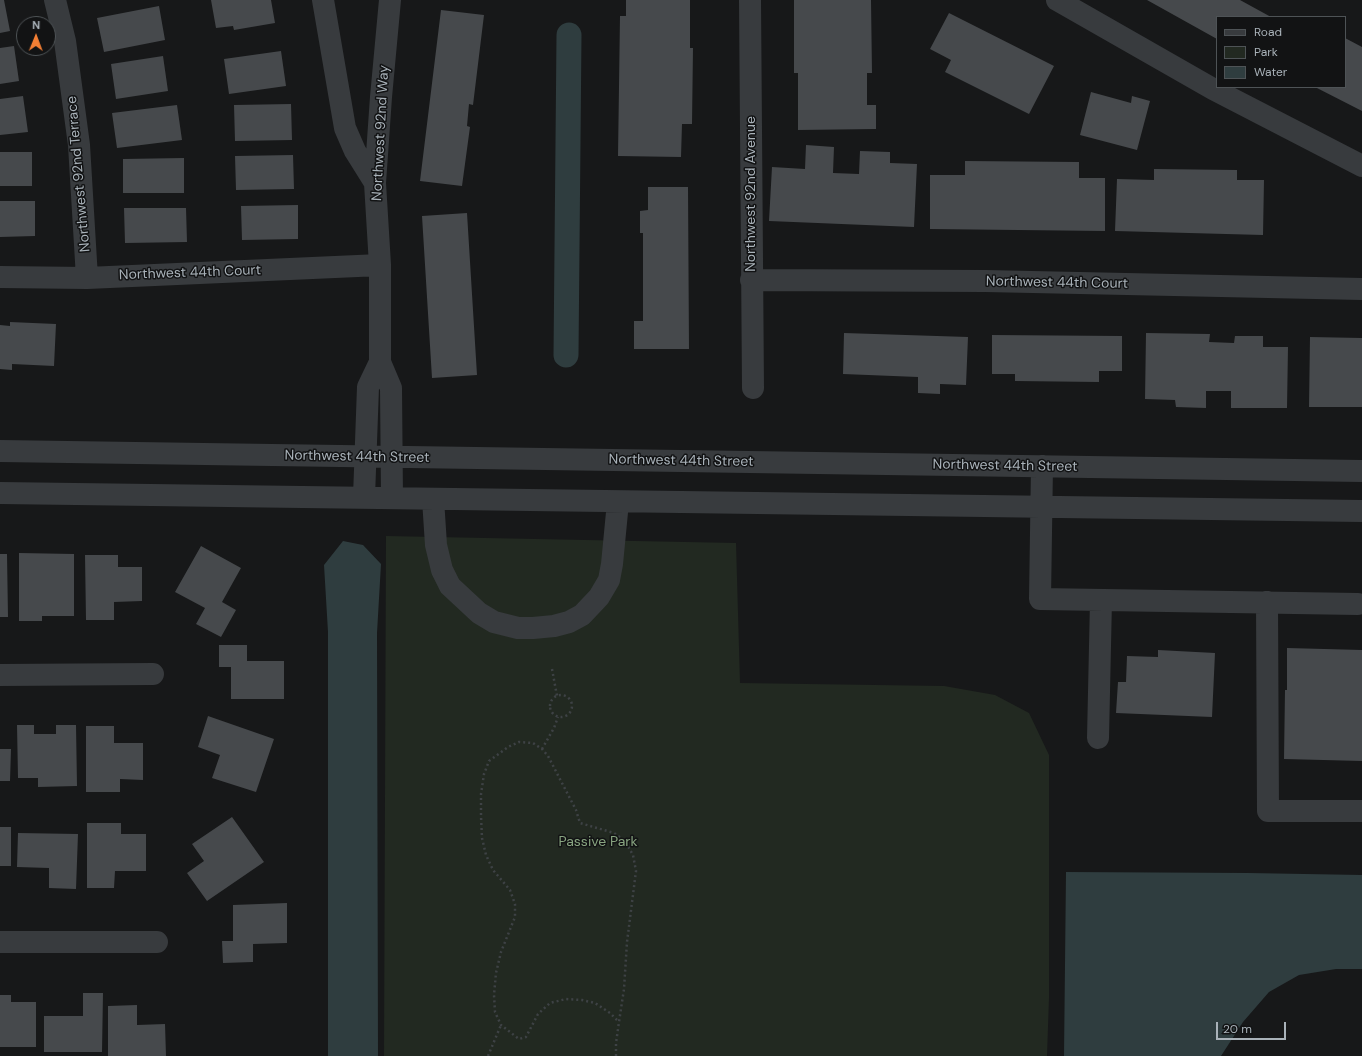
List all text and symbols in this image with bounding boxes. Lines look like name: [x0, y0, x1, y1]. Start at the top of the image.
north arrow: [16, 16, 56, 56]
legend: [1216, 16, 1346, 88]
text: N: [32, 18, 40, 32]
text: Road: [1254, 24, 1282, 40]
text: Park: [1254, 44, 1278, 60]
text: Water: [1254, 64, 1287, 80]
street label: Northwest 92nd Way: [369, 65, 393, 201]
street label: Northwest 92nd Terrace: [64, 95, 94, 253]
street label: Northwest 92nd Avenue: [743, 116, 759, 272]
street label: Northwest 44th Court: [119, 262, 261, 284]
street label: Northwest 44th Court: [986, 273, 1128, 293]
street label: Northwest 44th Street: [284, 447, 430, 467]
street label: Northwest 44th Street: [608, 451, 754, 471]
street label: Northwest 44th Street: [932, 456, 1078, 476]
park label: Passive Park: [558, 834, 638, 850]
scale bar: [1218, 1014, 1288, 1040]
text: 20 m: [1223, 1021, 1252, 1037]

